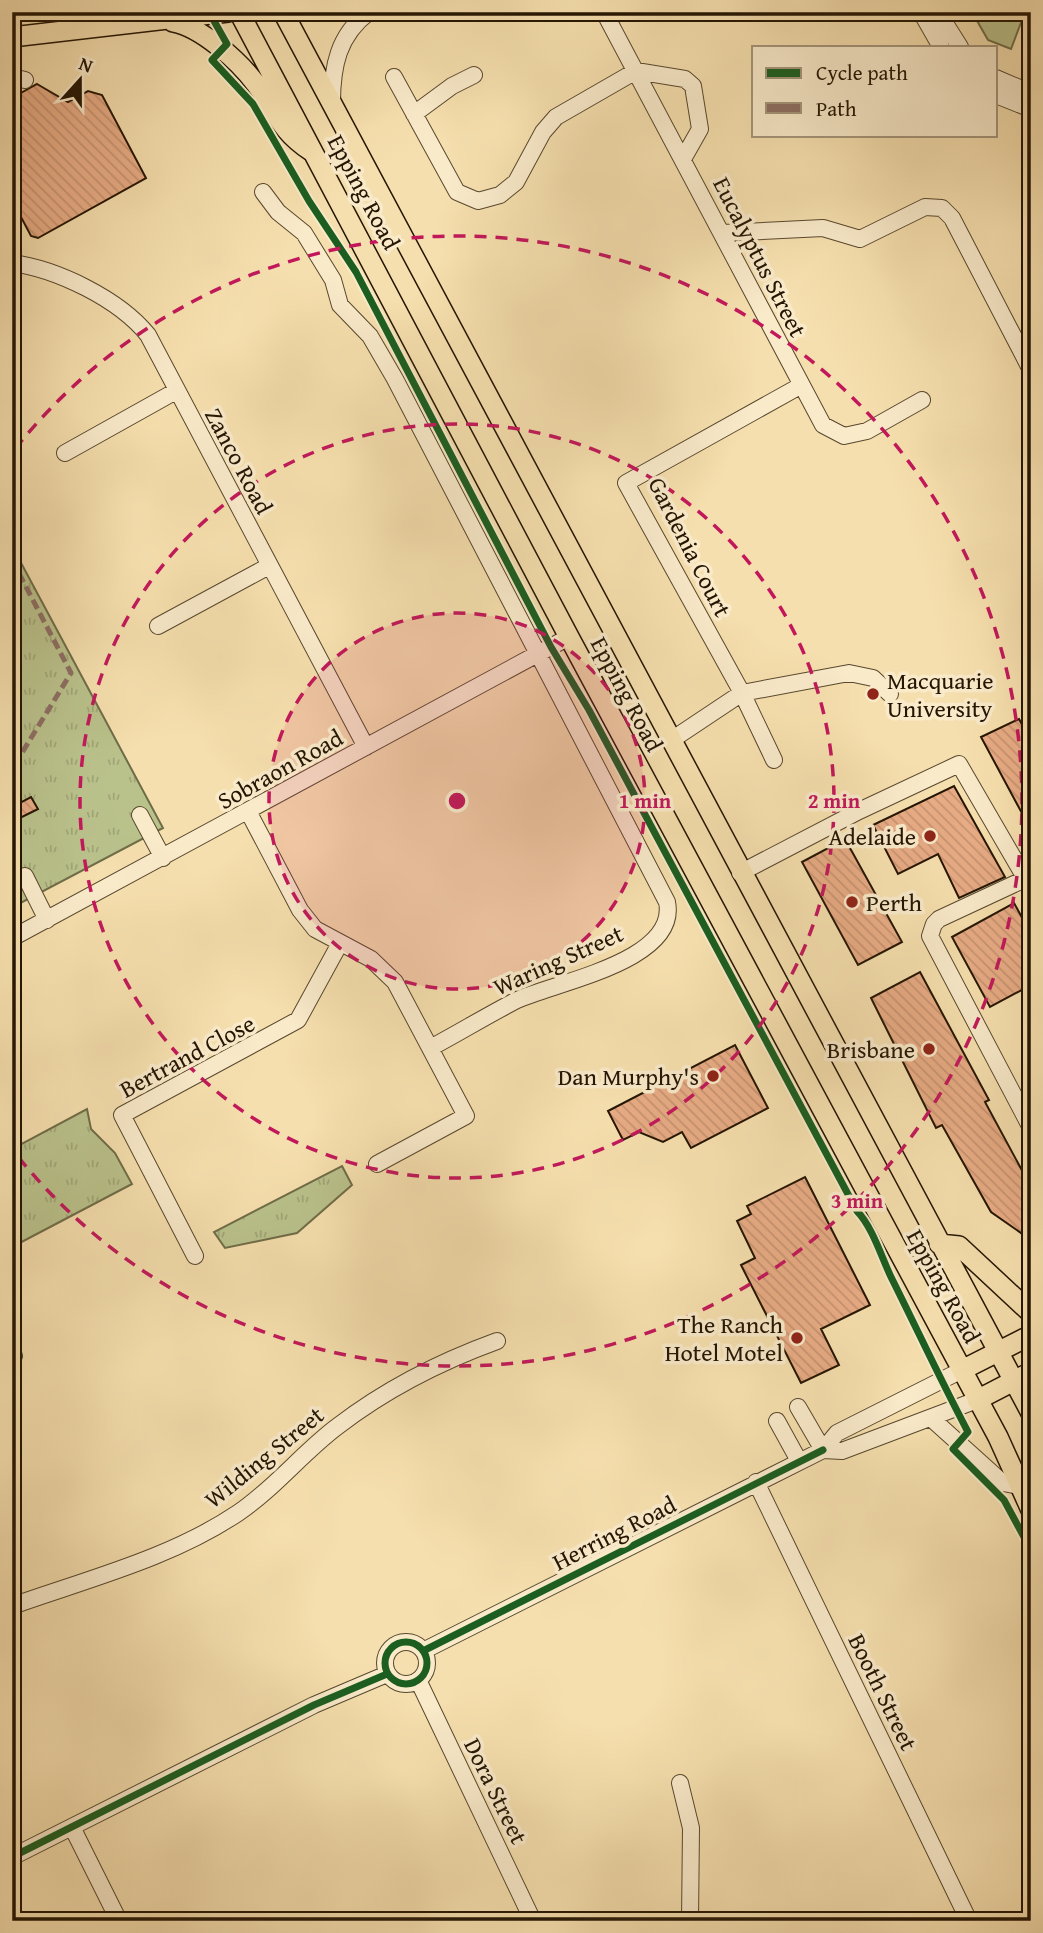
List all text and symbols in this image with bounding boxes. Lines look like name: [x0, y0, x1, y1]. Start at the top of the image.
north arrow: [46, 46, 116, 116]
legend: [752, 46, 998, 136]
text: N: [75, 49, 97, 80]
text: Cycle path: [816, 57, 908, 88]
text: Path: [816, 93, 857, 124]
street label: Epping Road: [319, 128, 409, 256]
street label: Eucalyptus Street: [705, 171, 816, 344]
street label: Zanco Road: [196, 402, 282, 521]
street label: Gardenia Court: [640, 471, 740, 623]
street label: Epping Road: [582, 630, 672, 758]
place label: Macquarie University: [887, 663, 994, 726]
marker: Macquarie University: [865, 686, 881, 702]
street label: Sobraon Road: [211, 720, 349, 818]
text: 1 min: [619, 785, 672, 816]
text: 2 min: [808, 785, 861, 816]
centre of rings: [445, 789, 469, 813]
place label: Adelaide: [828, 819, 916, 854]
marker: Adelaide: [922, 828, 938, 844]
place label: Perth: [866, 885, 923, 920]
marker: Perth: [844, 894, 860, 910]
street label: Waring Street: [487, 916, 629, 1004]
street label: Bertrand Close: [113, 1006, 261, 1106]
place label: Brisbane: [827, 1032, 915, 1067]
marker: Brisbane: [921, 1041, 937, 1057]
place label: Dan Murphy's: [558, 1059, 699, 1094]
marker: Dan Murphy's: [705, 1068, 721, 1084]
text: 3 min: [831, 1185, 884, 1216]
street label: Epping Road: [898, 1223, 990, 1350]
place label: The Ranch Hotel Motel: [665, 1307, 784, 1370]
marker: The Ranch Hotel Motel: [789, 1330, 805, 1346]
street label: Wilding Street: [197, 1397, 332, 1516]
street label: Herring Road: [546, 1487, 682, 1579]
street label: Booth Street: [840, 1628, 927, 1757]
street label: Dora Street: [455, 1732, 537, 1850]

